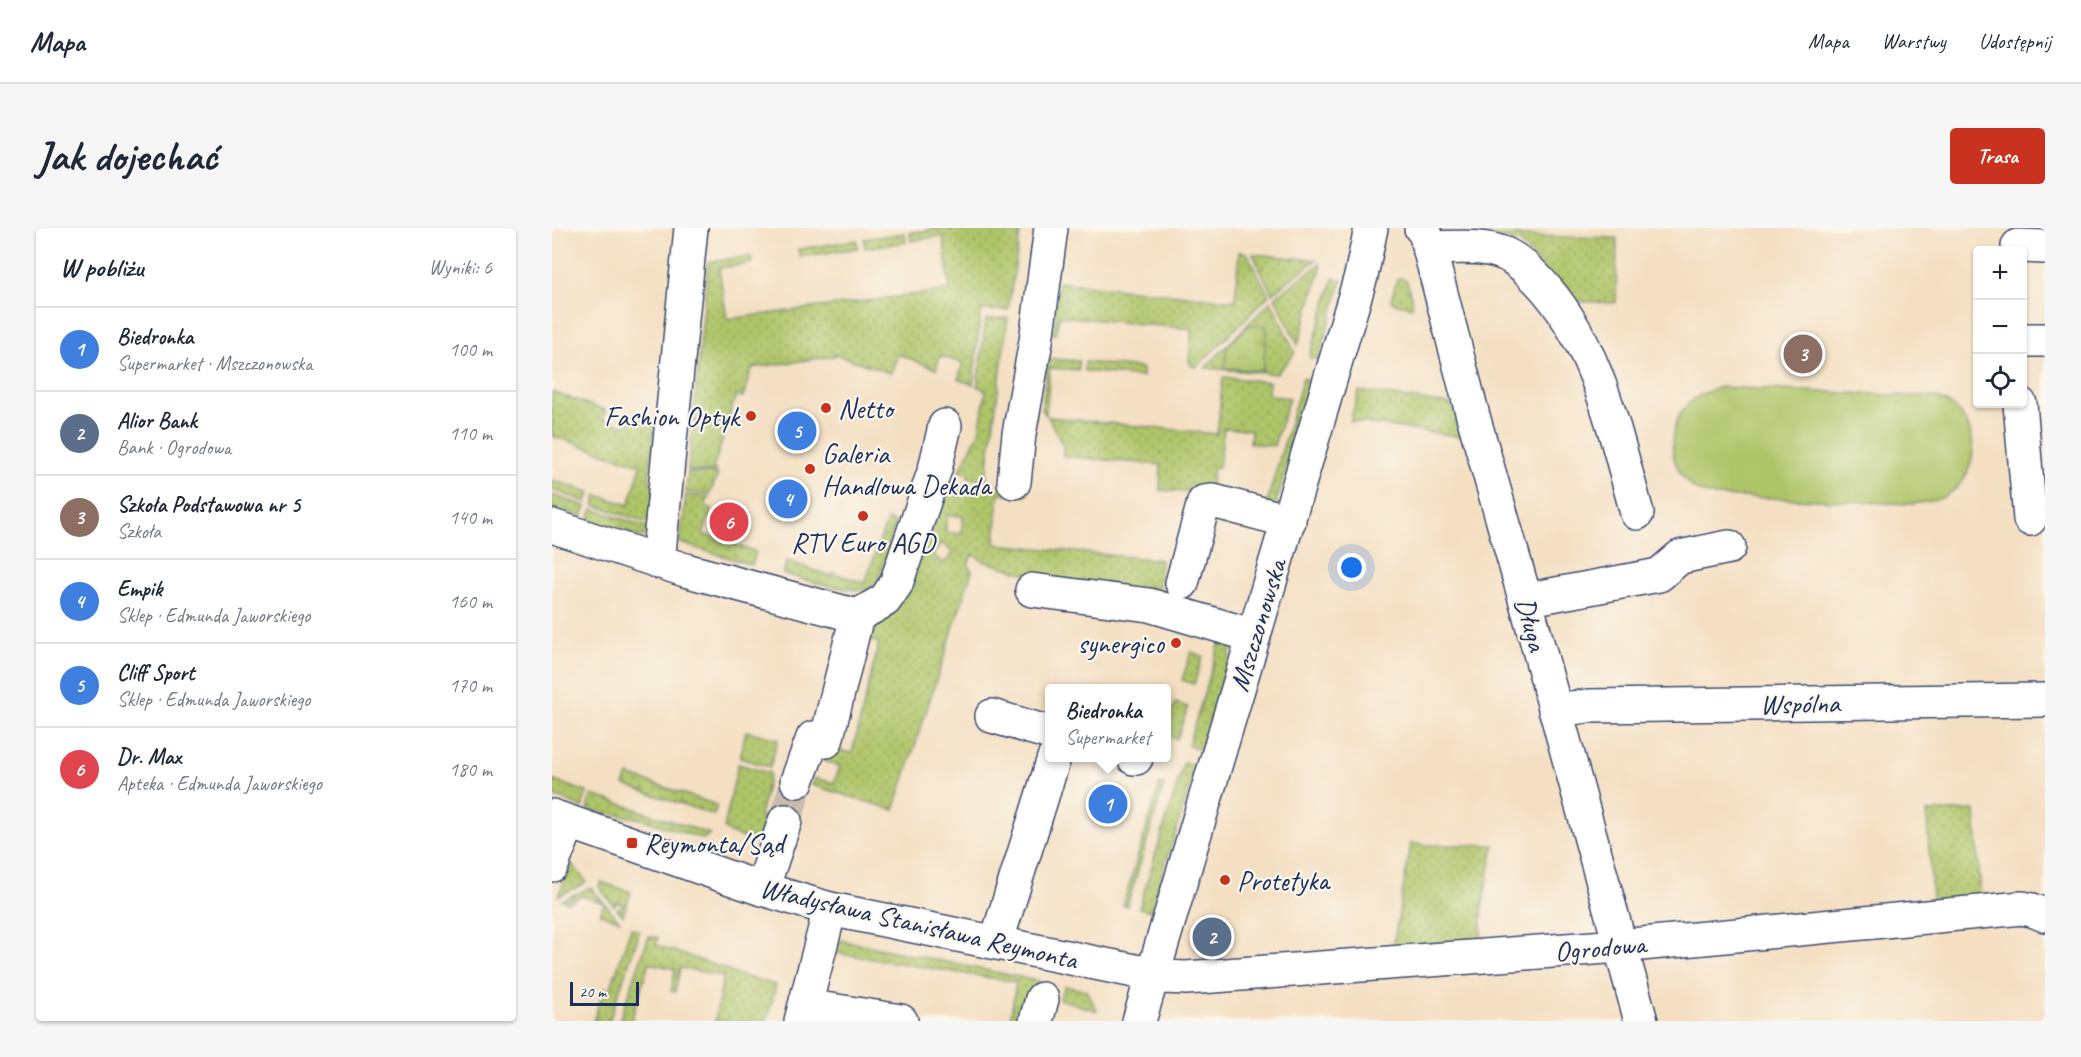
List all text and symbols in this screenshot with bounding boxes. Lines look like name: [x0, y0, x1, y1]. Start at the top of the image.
text: Mapa: [30, 24, 85, 59]
text: Mapa: [1808, 28, 1849, 54]
text: Warstwy: [1882, 28, 1946, 54]
text: Udostępnij: [1979, 28, 2051, 54]
button: Trasa: [1950, 128, 2045, 184]
text: Jak dojechać: [36, 130, 217, 183]
map controls: [1973, 246, 2027, 408]
button: +: [1973, 246, 2027, 300]
text: W pobliżu: [60, 251, 143, 284]
text: Wyniki: 6: [429, 255, 492, 280]
button: −: [1973, 300, 2027, 354]
text: Biedronka: [117, 323, 193, 351]
pin: 3: [1784, 332, 1822, 376]
text: 1: [75, 337, 84, 362]
text: 100 m: [449, 337, 492, 362]
text: Supermarket · Mszczonowska: [117, 351, 312, 376]
button: locate: [1973, 354, 2027, 408]
place label: Netto: [838, 391, 896, 426]
place label: Fashion Optyk: [604, 399, 742, 434]
marker: Netto: [819, 401, 833, 415]
text: Alior Bank: [117, 407, 197, 435]
pin: 5: [778, 408, 816, 454]
marker: Fashion Optyk: [744, 409, 758, 423]
text: 2: [75, 421, 84, 446]
text: 110 m: [449, 421, 492, 446]
text: Bank · Ogrodowa: [117, 435, 231, 460]
place label: Galeria Handlowa Dekada: [822, 436, 993, 503]
marker: Galeria Handlowa Dekada: [803, 462, 817, 476]
pin: 4: [768, 476, 808, 522]
text: Szkoła Podstawowa nr 5: [117, 491, 300, 519]
pin: 6: [710, 500, 748, 544]
text: 3: [75, 505, 84, 530]
text: 140 m: [449, 505, 492, 530]
marker: RTV Euro AGD: [856, 509, 870, 523]
text: Szkoła: [117, 519, 161, 544]
place label: RTV Euro AGD: [791, 525, 937, 560]
street label: Mszczonowska: [1221, 553, 1295, 695]
your location: [1337, 553, 1366, 582]
text: Empik: [117, 575, 162, 603]
text: 4: [75, 589, 84, 614]
text: 160 m: [449, 589, 492, 614]
street label: Długa: [1508, 594, 1556, 656]
text: Sklep · Edmunda Jaworskiego: [117, 603, 310, 628]
place label: synergico: [1078, 626, 1166, 661]
marker: synergico: [1169, 636, 1183, 650]
text: Cliff Sport: [117, 659, 195, 687]
text: 5: [75, 673, 84, 698]
text: 170 m: [449, 673, 492, 698]
popup: [1045, 684, 1171, 762]
street label: Wspólna: [1760, 685, 1842, 722]
text: Sklep · Edmunda Jaworskiego: [117, 687, 310, 712]
text: Biedronka: [1066, 697, 1142, 725]
text: Supermarket: [1066, 725, 1151, 750]
text: Dr. Max: [117, 743, 181, 771]
text: 6: [75, 757, 84, 782]
text: 180 m: [449, 757, 492, 782]
text: Apteka · Edmunda Jaworskiego: [117, 771, 322, 796]
pin: 1: [1088, 782, 1128, 826]
place label: Reymonta/Sąd: [644, 826, 788, 861]
marker: Reymonta/Sąd: [625, 836, 639, 850]
place label: Protetyka: [1237, 863, 1331, 898]
street label: Władysława Stanisława Reymonta: [757, 870, 1082, 977]
marker: Protetyka: [1218, 873, 1232, 887]
pin: 2: [1192, 914, 1232, 960]
street label: Ogrodowa: [1553, 926, 1650, 969]
scale bar: [570, 979, 639, 1006]
text: 20 m: [579, 982, 606, 1002]

